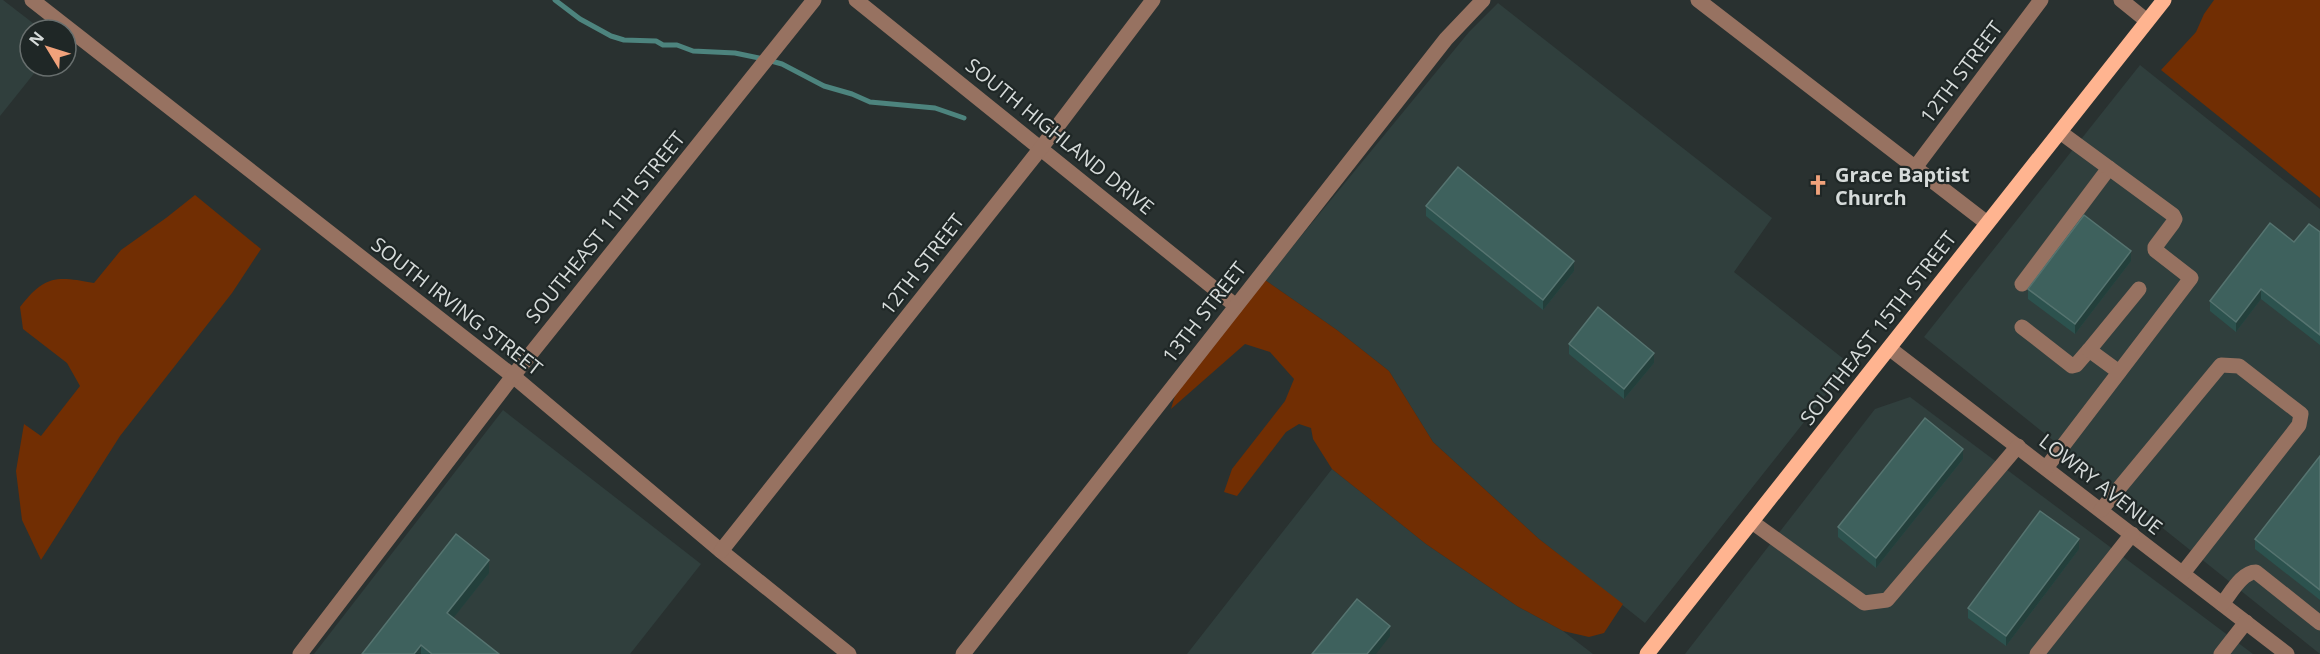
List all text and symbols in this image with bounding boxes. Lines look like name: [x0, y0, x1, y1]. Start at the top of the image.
street label: 12TH STREET: [1914, 15, 2008, 129]
north arrow: [18, 18, 78, 78]
text: N: [24, 27, 49, 51]
street label: SOUTH HIGHLAND DRIVE: [960, 52, 1160, 220]
street label: SOUTHEAST 11TH STREET: [519, 126, 691, 328]
place label: Grace Baptist Church: [1835, 161, 1970, 211]
church icon: Grace Baptist Church: [1806, 173, 1830, 197]
street label: 12TH STREET: [874, 208, 970, 320]
street label: SOUTHEAST 15TH STREET: [1794, 225, 1962, 431]
street label: SOUTH IRVING STREET: [366, 231, 548, 381]
street label: 13TH STREET: [1156, 256, 1252, 368]
street label: LOWRY AVENUE: [2034, 427, 2168, 541]

